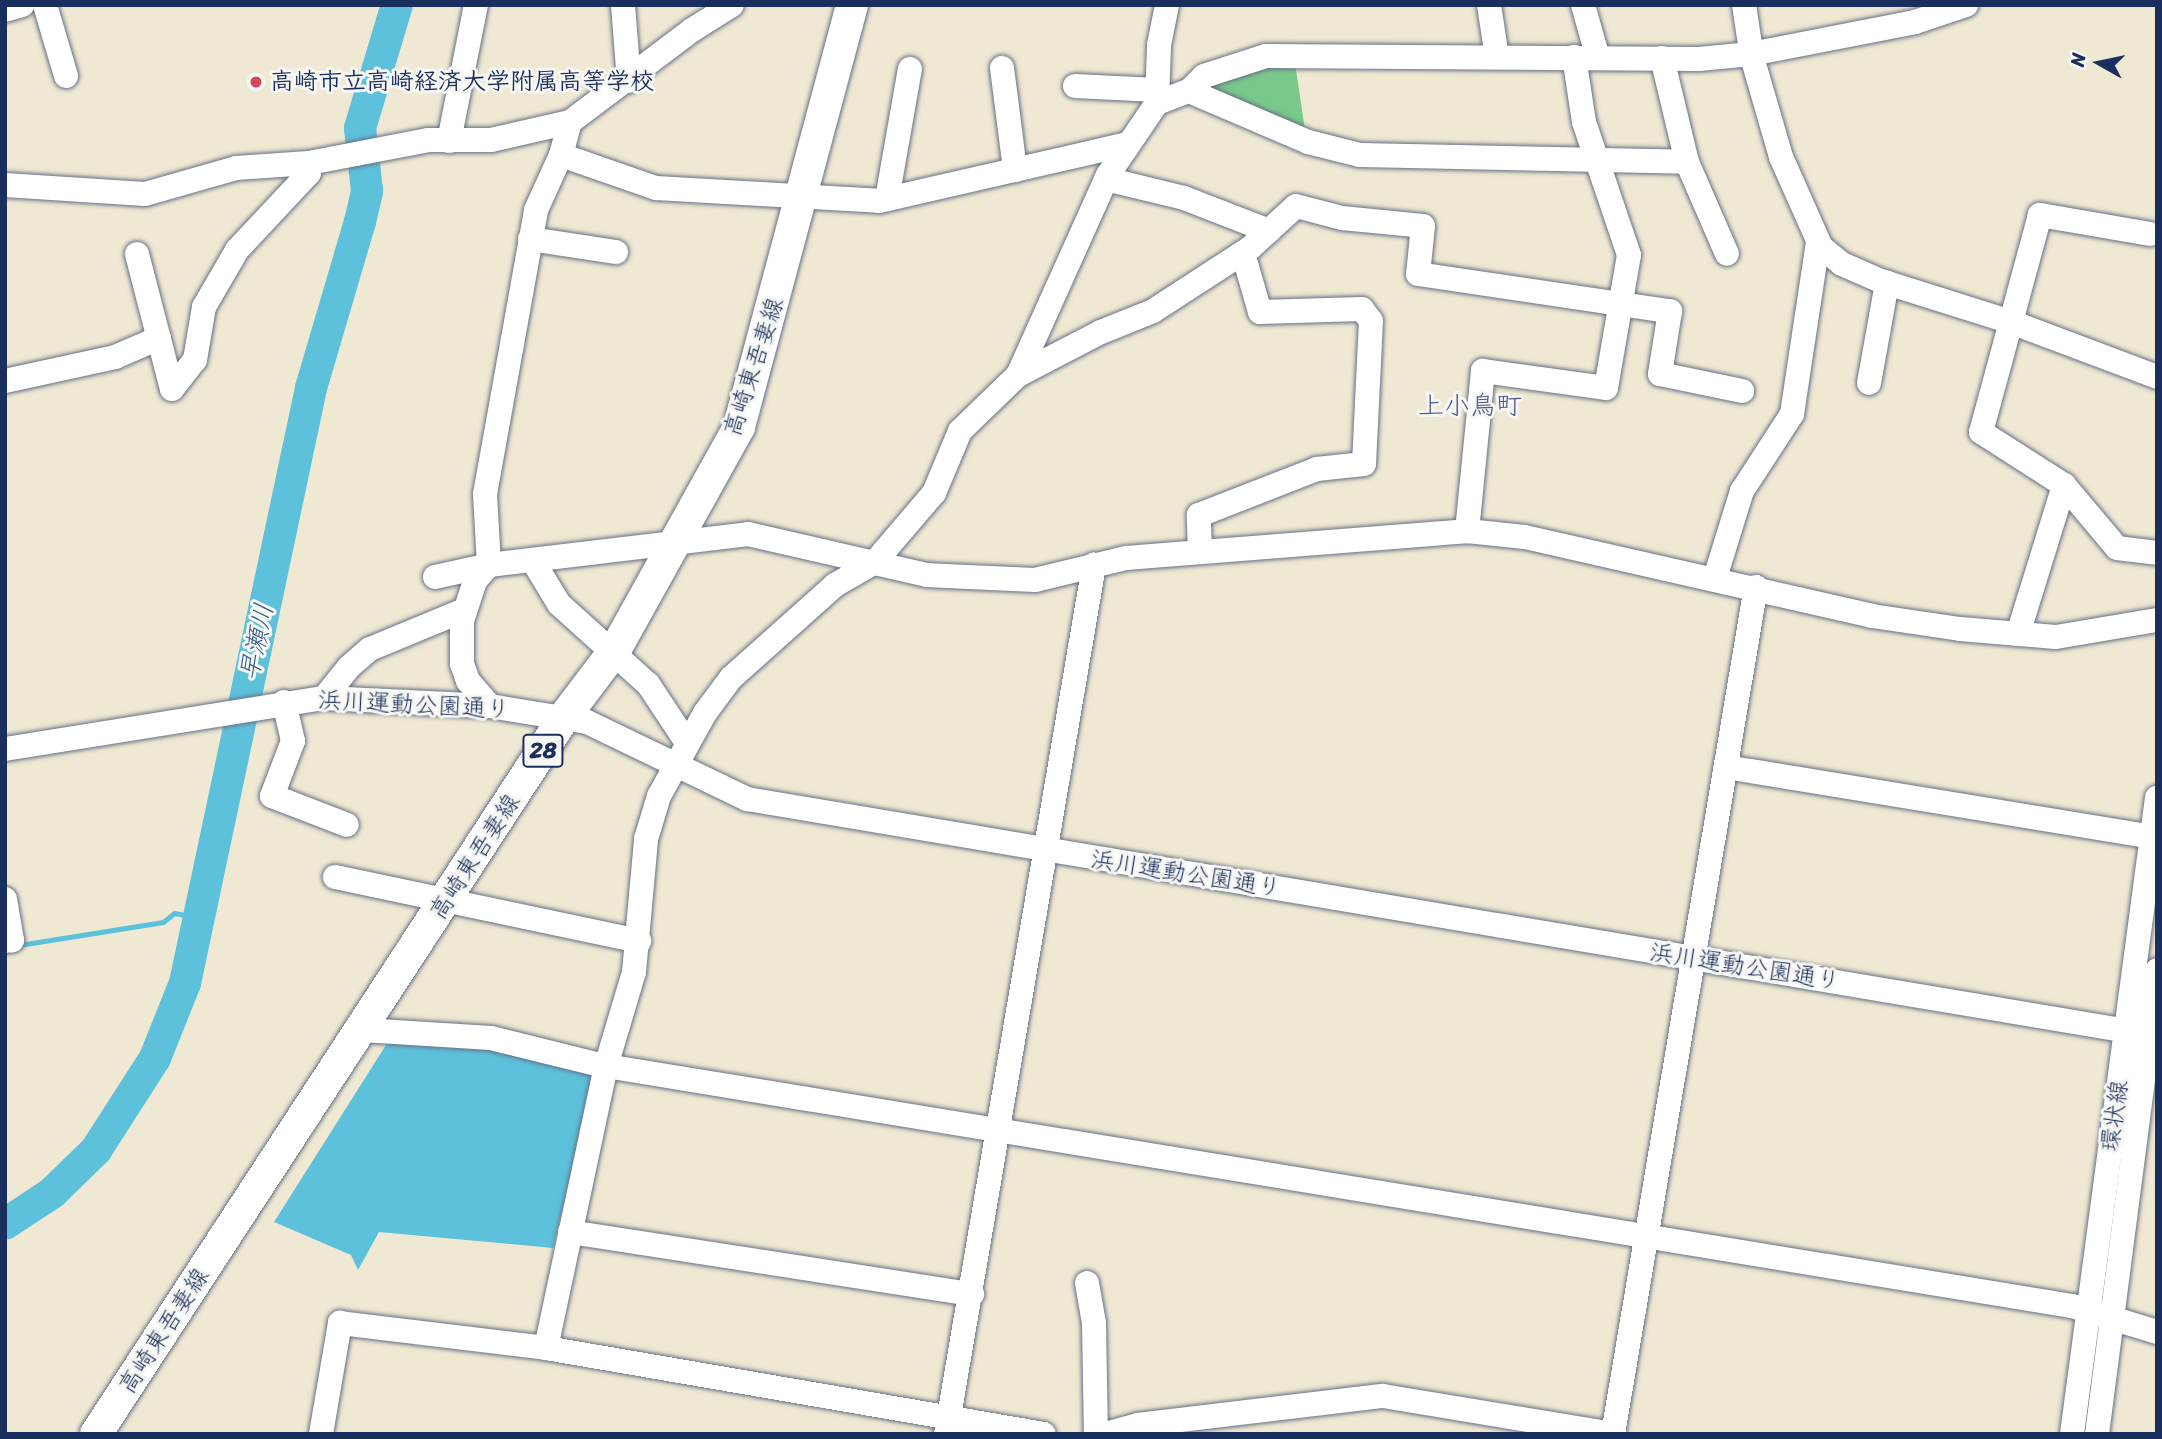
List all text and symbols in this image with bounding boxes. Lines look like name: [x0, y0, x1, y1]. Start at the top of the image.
north arrow: [2064, 28, 2134, 98]
text: N: [2060, 51, 2095, 69]
place label: 高崎市立高崎経済大学附属高等学校: [270, 68, 654, 96]
marker: 高崎市立高崎経済大学附属高等学校: [248, 74, 264, 90]
street label: 高崎東吾妻線: [718, 294, 790, 440]
district label: 上小鳥町: [1418, 390, 1522, 422]
water label: 早瀬川: [234, 601, 280, 683]
street label: 浜川運動公園通り: [317, 686, 511, 724]
road number: 28: [522, 732, 564, 771]
street label: 高崎東吾妻線: [424, 789, 526, 925]
street label: 浜川運動公園通り: [1089, 845, 1283, 903]
street label: 浜川運動公園通り: [1648, 938, 1842, 996]
street label: 環状線: [2096, 1078, 2134, 1154]
street label: 高崎東吾妻線: [113, 1263, 215, 1399]

